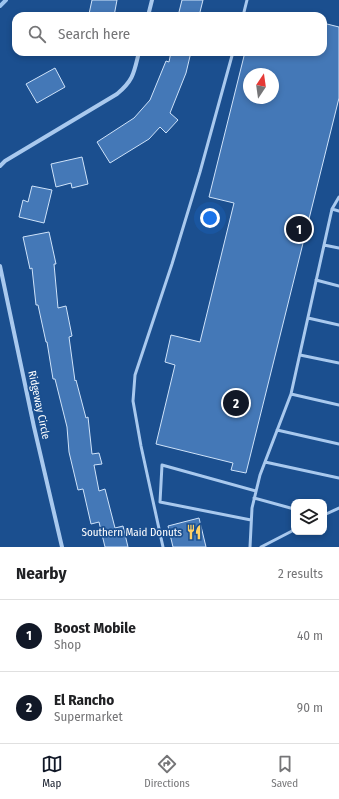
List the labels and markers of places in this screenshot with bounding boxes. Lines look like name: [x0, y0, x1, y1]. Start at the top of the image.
pin: 1: [286, 214, 312, 244]
pin: 2: [223, 388, 249, 418]
restaurant icon: Southern Maid Donuts: [185, 523, 203, 541]
place label: Southern Maid Donuts: [81, 526, 182, 539]

